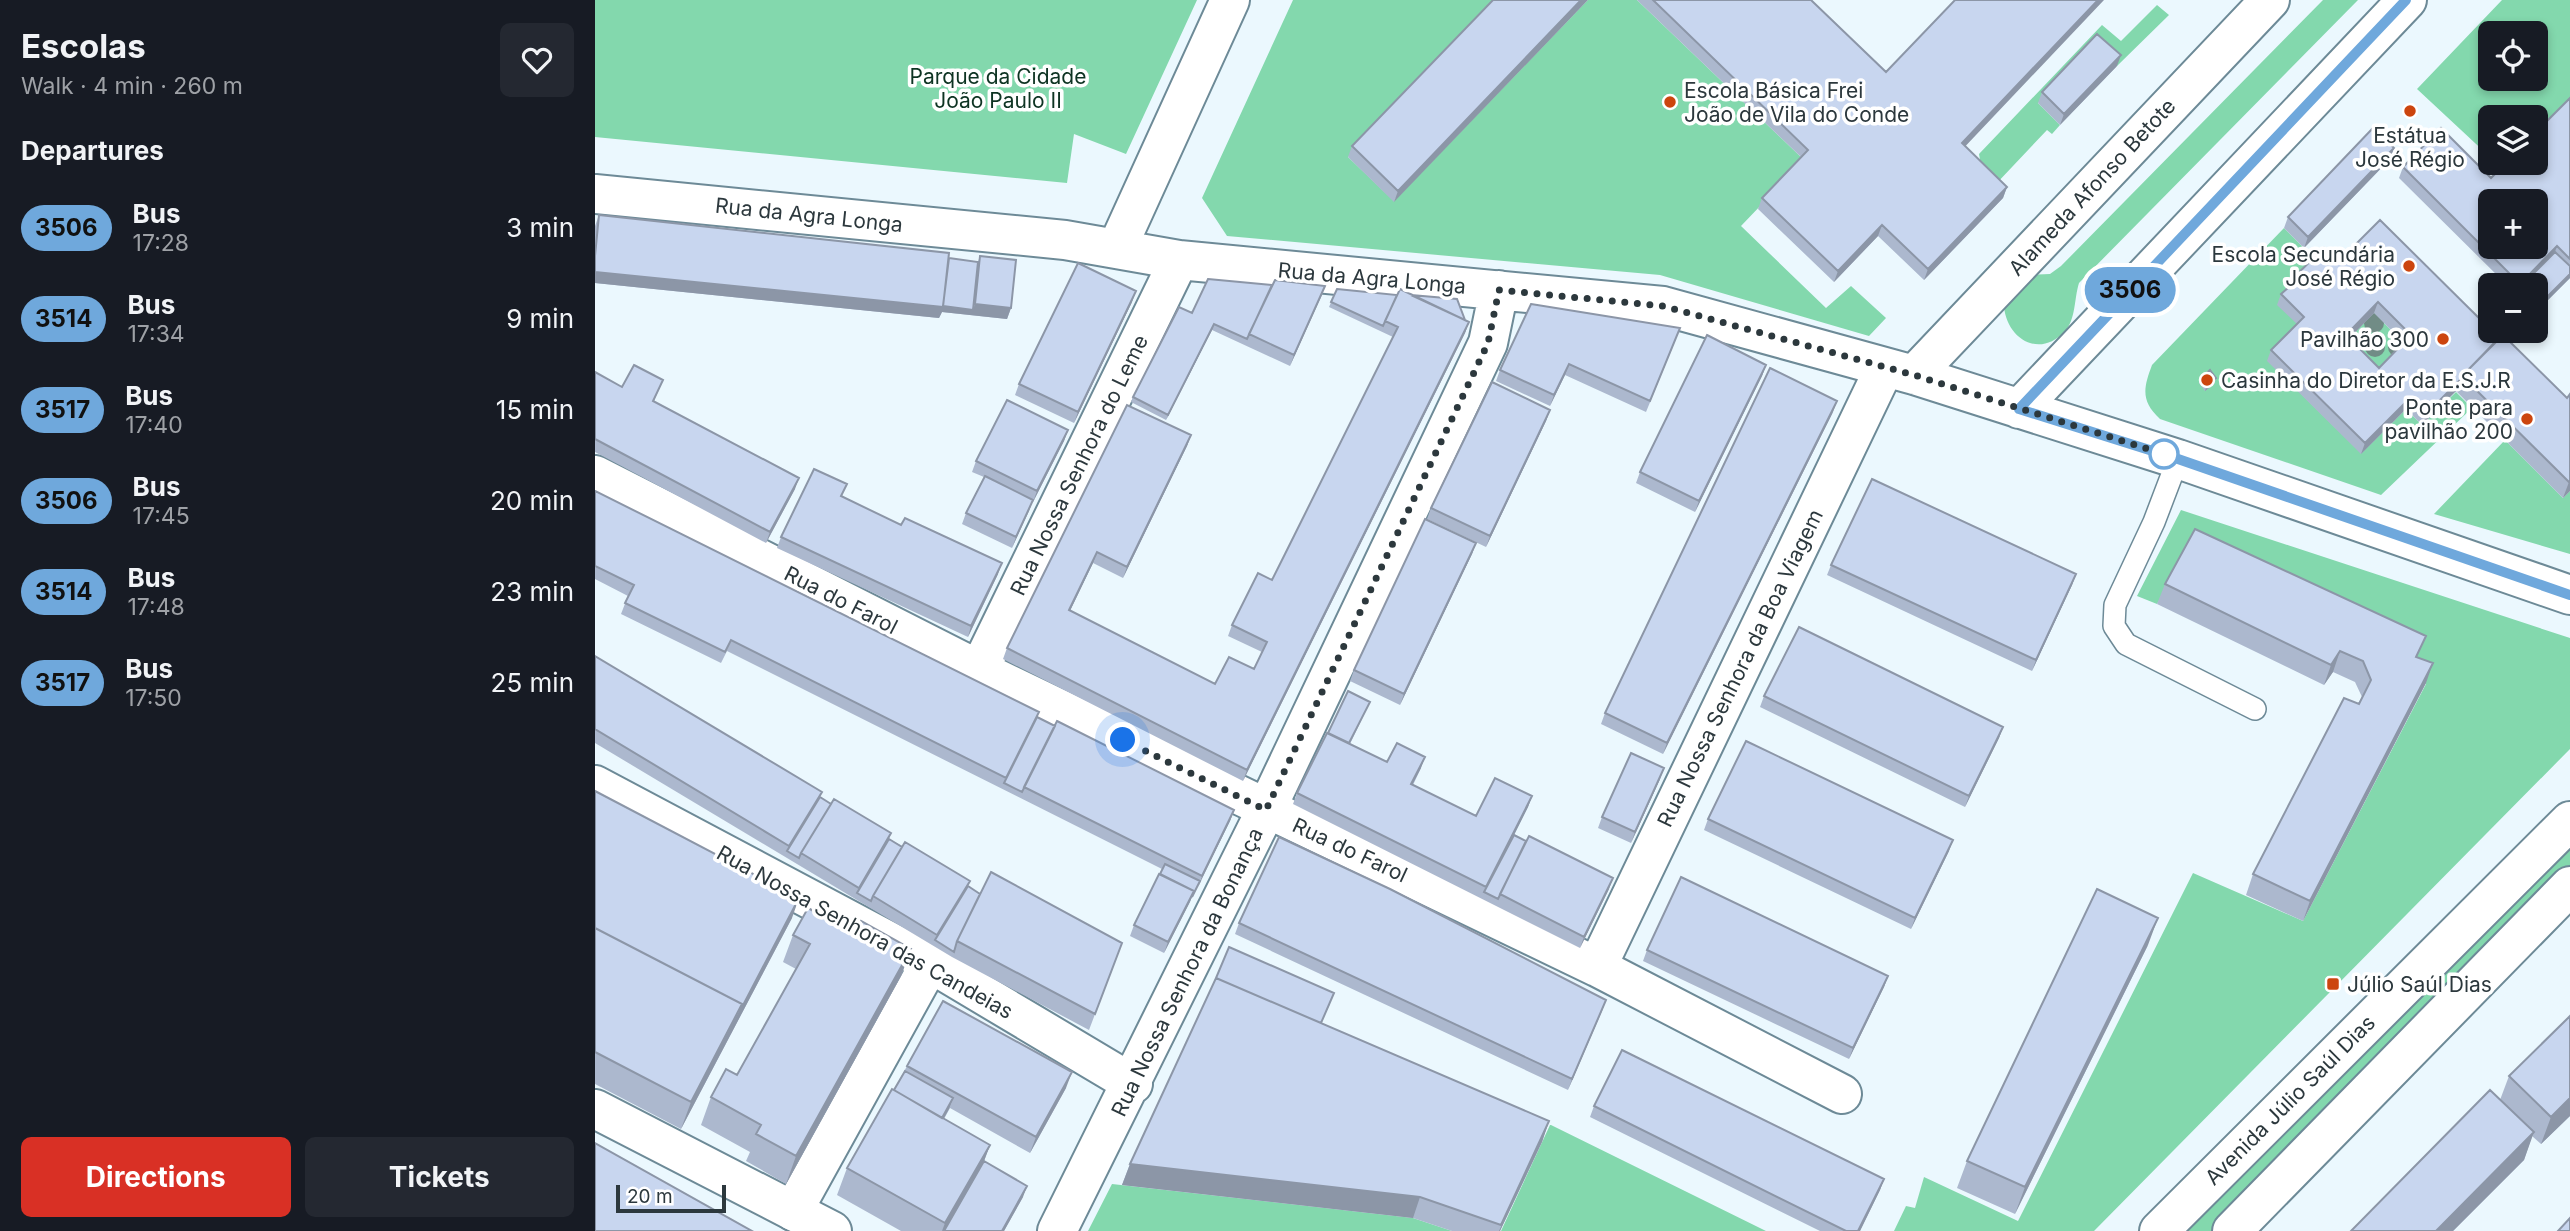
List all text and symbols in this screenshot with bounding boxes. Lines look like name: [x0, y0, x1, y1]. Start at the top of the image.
map controls: [2478, 21, 2548, 343]
button: locate: [2478, 21, 2548, 91]
button: heart: [500, 23, 574, 97]
text: Escolas: [21, 26, 146, 66]
park label: Parque da Cidade João Paulo II: [910, 64, 1086, 113]
text: Walk · 4 min · 260 m: [21, 72, 243, 100]
place label: Escola Básica Frei João de Vila do Conde: [1684, 78, 1909, 127]
street label: Alameda Afonso Betote: [2003, 93, 2181, 281]
marker: Escola Básica Frei João de Vila do Conde: [1662, 94, 1678, 110]
marker: Estátua José Régio: [2402, 103, 2418, 119]
button: layers: [2478, 105, 2548, 175]
place label: Estátua José Régio: [2355, 123, 2465, 172]
text: Departures: [21, 135, 164, 166]
button: +: [2478, 189, 2548, 259]
street label: Rua da Agra Longa: [714, 193, 904, 237]
text: Bus: [133, 198, 181, 229]
text: 3 min: [506, 212, 574, 243]
text: 3506: [35, 213, 98, 242]
text: 17:28: [133, 229, 189, 257]
place label: Escola Secundária José Régio: [2212, 242, 2395, 291]
street label: Rua da Agra Longa: [1277, 257, 1467, 299]
marker: Escola Secundária José Régio: [2401, 258, 2417, 274]
line badge: 3506: [2081, 267, 2179, 313]
button: −: [2478, 273, 2548, 343]
text: 3506: [2099, 275, 2161, 304]
text: Bus: [127, 289, 175, 320]
text: 9 min: [506, 303, 574, 334]
text: 3514: [35, 304, 92, 333]
text: 17:34: [127, 320, 185, 348]
place label: Pavilhão 300: [2300, 327, 2429, 352]
street label: Rua Nossa Senhora do Leme: [1005, 331, 1153, 599]
marker: Pavilhão 300: [2435, 331, 2451, 347]
place label: Casinha do Diretor da E.S.J.R: [2221, 368, 2511, 393]
marker: Casinha do Diretor da E.S.J.R: [2199, 372, 2215, 388]
text: Bus: [125, 380, 173, 411]
text: 15 min: [496, 394, 574, 425]
text: 3517: [35, 395, 90, 424]
place label: Ponte para pavilhão 200: [2384, 395, 2513, 444]
text: 17:40: [125, 411, 183, 439]
marker: Ponte para pavilhão 200: [2519, 411, 2535, 427]
unlabelled marker: [2149, 439, 2179, 469]
text: Bus: [133, 471, 181, 502]
text: 20 min: [490, 485, 574, 516]
text: 3506: [35, 486, 98, 515]
text: 17:45: [133, 502, 190, 530]
street label: Rua Nossa Senhora da Boa Viagem: [1652, 505, 1828, 831]
street label: Rua do Farol: [780, 561, 902, 639]
text: Bus: [127, 562, 175, 593]
text: 23 min: [490, 576, 574, 607]
text: 3514: [35, 577, 92, 606]
text: 17:48: [127, 593, 185, 621]
text: Bus: [125, 653, 173, 684]
text: 25 min: [491, 667, 574, 698]
text: 3517: [35, 668, 90, 697]
text: 17:50: [125, 684, 182, 712]
your location: [1105, 722, 1140, 757]
street label: Rua do Farol: [1289, 812, 1411, 888]
street label: Rua Nossa Senhora da Bonança: [1106, 824, 1268, 1120]
street label: Rua Nossa Senhora das Candeias: [712, 840, 1018, 1024]
place label: Júlio Saúl Dias: [2347, 972, 2492, 997]
marker: Júlio Saúl Dias: [2325, 976, 2341, 992]
street label: Avenida Júlio Saúl Dias: [2200, 1010, 2380, 1190]
button: Directions: [21, 1137, 291, 1217]
button: Tickets: [305, 1137, 574, 1217]
scale bar: [616, 1182, 726, 1214]
text: 20 m: [627, 1185, 673, 1208]

